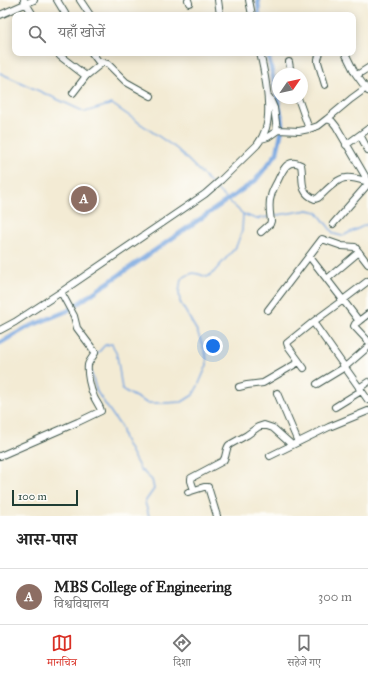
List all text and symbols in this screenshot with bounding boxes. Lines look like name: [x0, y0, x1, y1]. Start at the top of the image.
search box: [12, 12, 356, 56]
icon: search: [26, 23, 48, 45]
text: यहाँ खोजें: [58, 23, 105, 41]
north arrow: [272, 68, 308, 104]
pin: A: [71, 184, 97, 214]
your location: [203, 336, 223, 356]
scale bar: [12, 488, 78, 507]
text: 100 m: [18, 490, 47, 503]
text: आस-पास: [16, 529, 77, 550]
text: MBS College of Engineering: [54, 578, 231, 596]
text: A: [25, 589, 33, 605]
text: 300 m: [318, 589, 352, 605]
text: विश्वविद्यालय: [54, 596, 109, 612]
tab: मानचित्र: [47, 632, 77, 673]
tab: दिशा: [171, 632, 193, 673]
tab: सहेजे गए: [287, 632, 321, 673]

